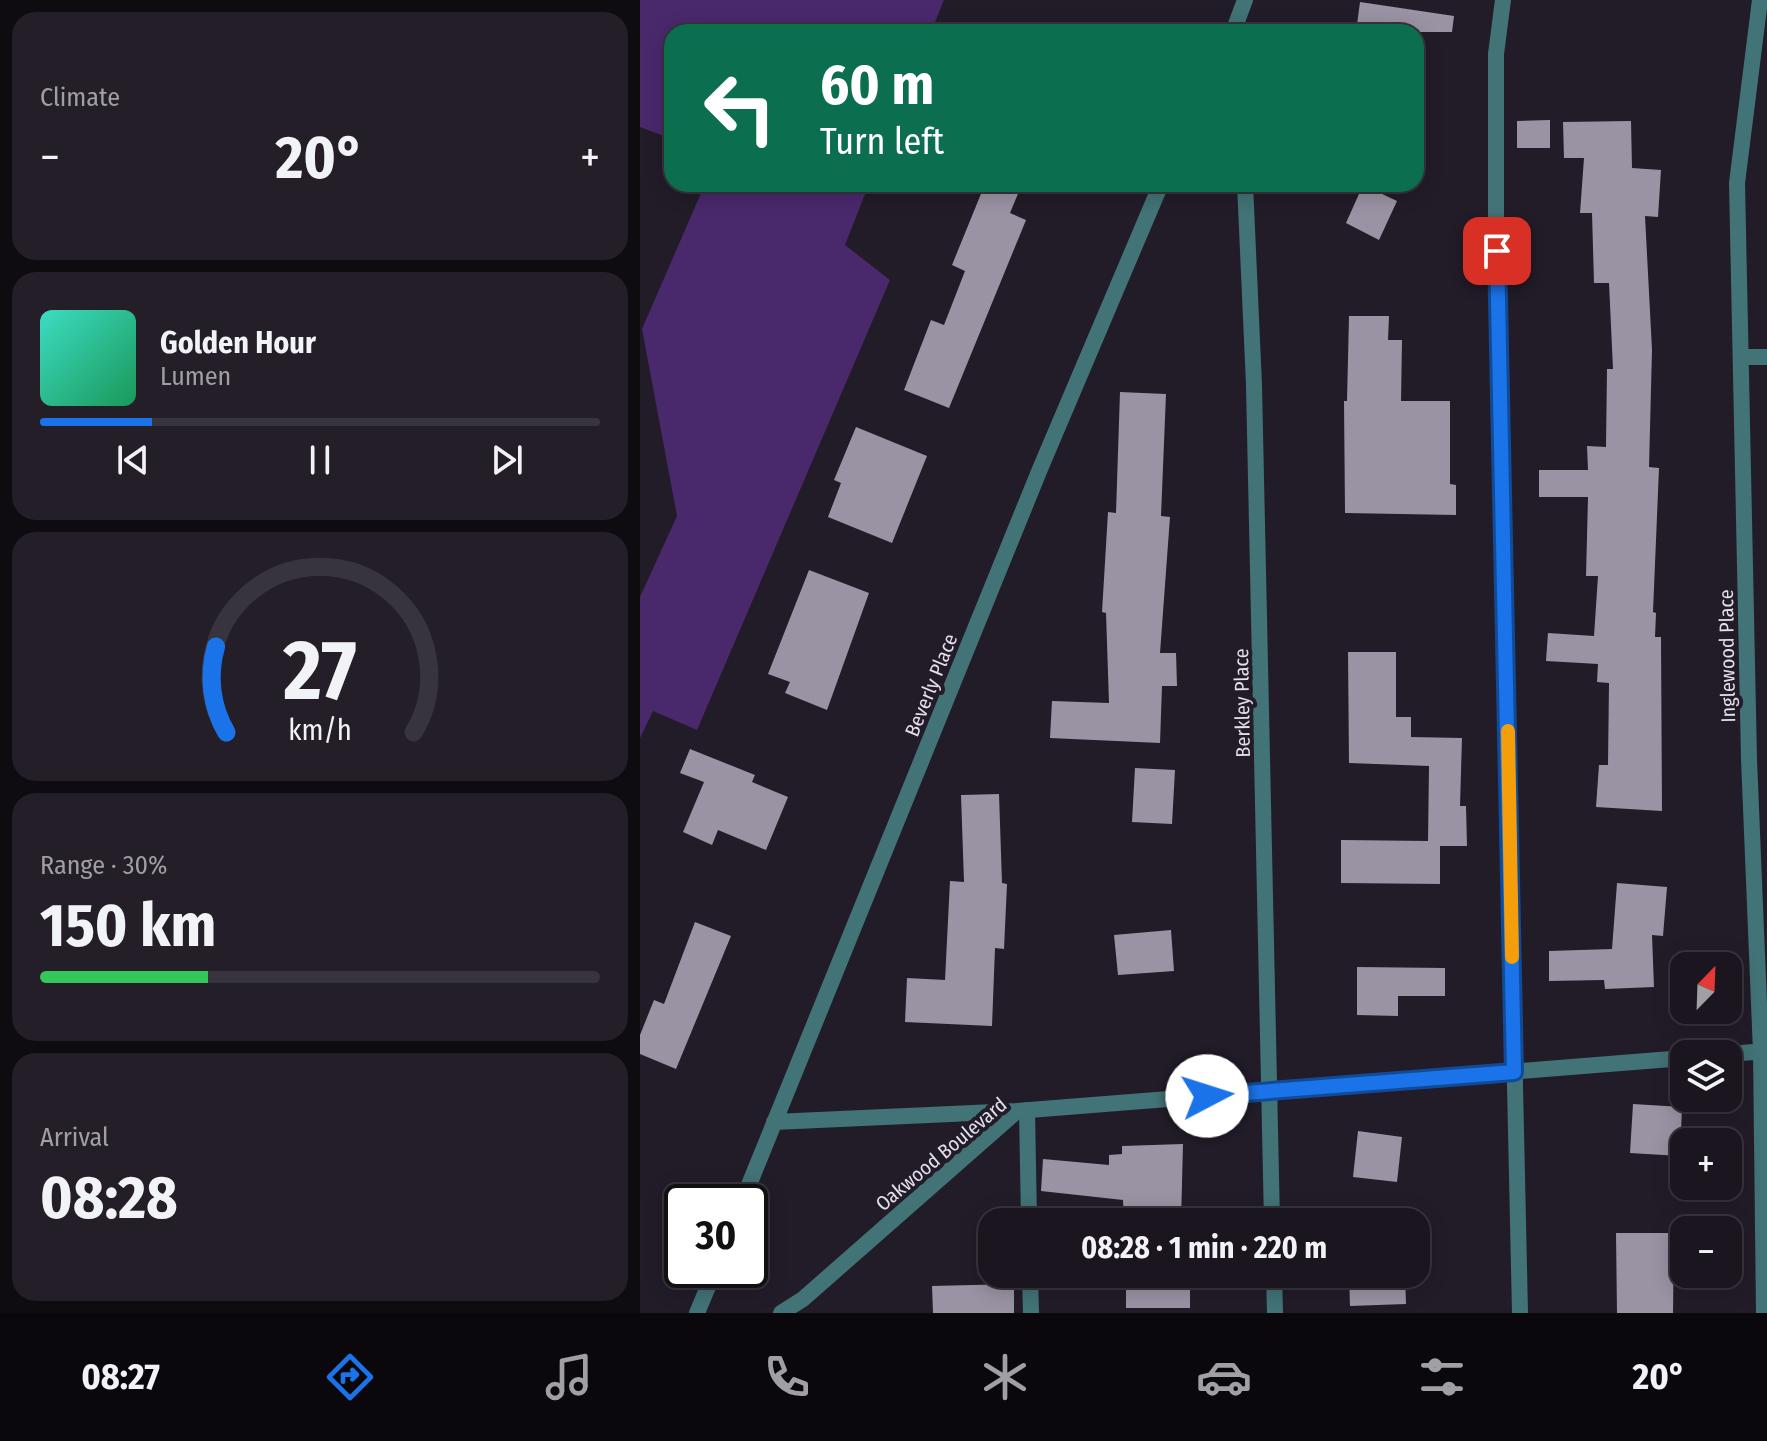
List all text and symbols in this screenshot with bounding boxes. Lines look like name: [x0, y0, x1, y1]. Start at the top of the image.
text: 60 m: [820, 52, 934, 119]
icon: left: [688, 56, 792, 160]
text: Climate: [40, 82, 120, 113]
text: Turn left: [820, 120, 944, 164]
text: 20°: [276, 122, 364, 194]
text: −: [40, 131, 60, 184]
text: +: [580, 131, 600, 184]
pin: [1463, 217, 1531, 285]
icon: arrive: [1475, 229, 1519, 273]
text: Golden Hour: [160, 325, 316, 361]
text: Lumen: [160, 361, 231, 392]
icon: previous: [111, 438, 155, 482]
icon: pause: [298, 438, 342, 482]
icon: next: [485, 438, 529, 482]
street label: Inglewood Place: [1714, 589, 1740, 723]
text: 27: [282, 620, 357, 720]
street label: Beverly Place: [900, 630, 962, 740]
street label: Berkley Place: [1229, 648, 1255, 758]
text: km/h: [288, 713, 352, 748]
text: Range · 30%: [40, 850, 167, 881]
text: 150 km: [40, 890, 216, 962]
north arrow: [1670, 952, 1742, 1024]
map controls: [1670, 952, 1742, 1288]
button: layers: [1670, 1040, 1742, 1112]
position arrow: [1165, 1054, 1249, 1138]
street label: Oakwood Boulevard: [871, 1092, 1011, 1216]
text: Arrival: [40, 1122, 109, 1153]
button: +: [1670, 1128, 1742, 1200]
text: 08:28: [40, 1162, 178, 1234]
speed limit sign: 30: [664, 1184, 768, 1288]
button: −: [1670, 1216, 1742, 1288]
text: 08:28 · 1 min · 220 m: [1081, 1230, 1327, 1266]
icon: directions: [322, 1349, 378, 1405]
icon: music: [541, 1349, 597, 1405]
icon: phone: [759, 1349, 815, 1405]
icon: climate: [977, 1349, 1033, 1405]
icon: car: [1196, 1349, 1252, 1405]
icon: filters: [1414, 1349, 1470, 1405]
text: 08:27: [81, 1355, 160, 1399]
text: 20°: [1633, 1355, 1686, 1399]

